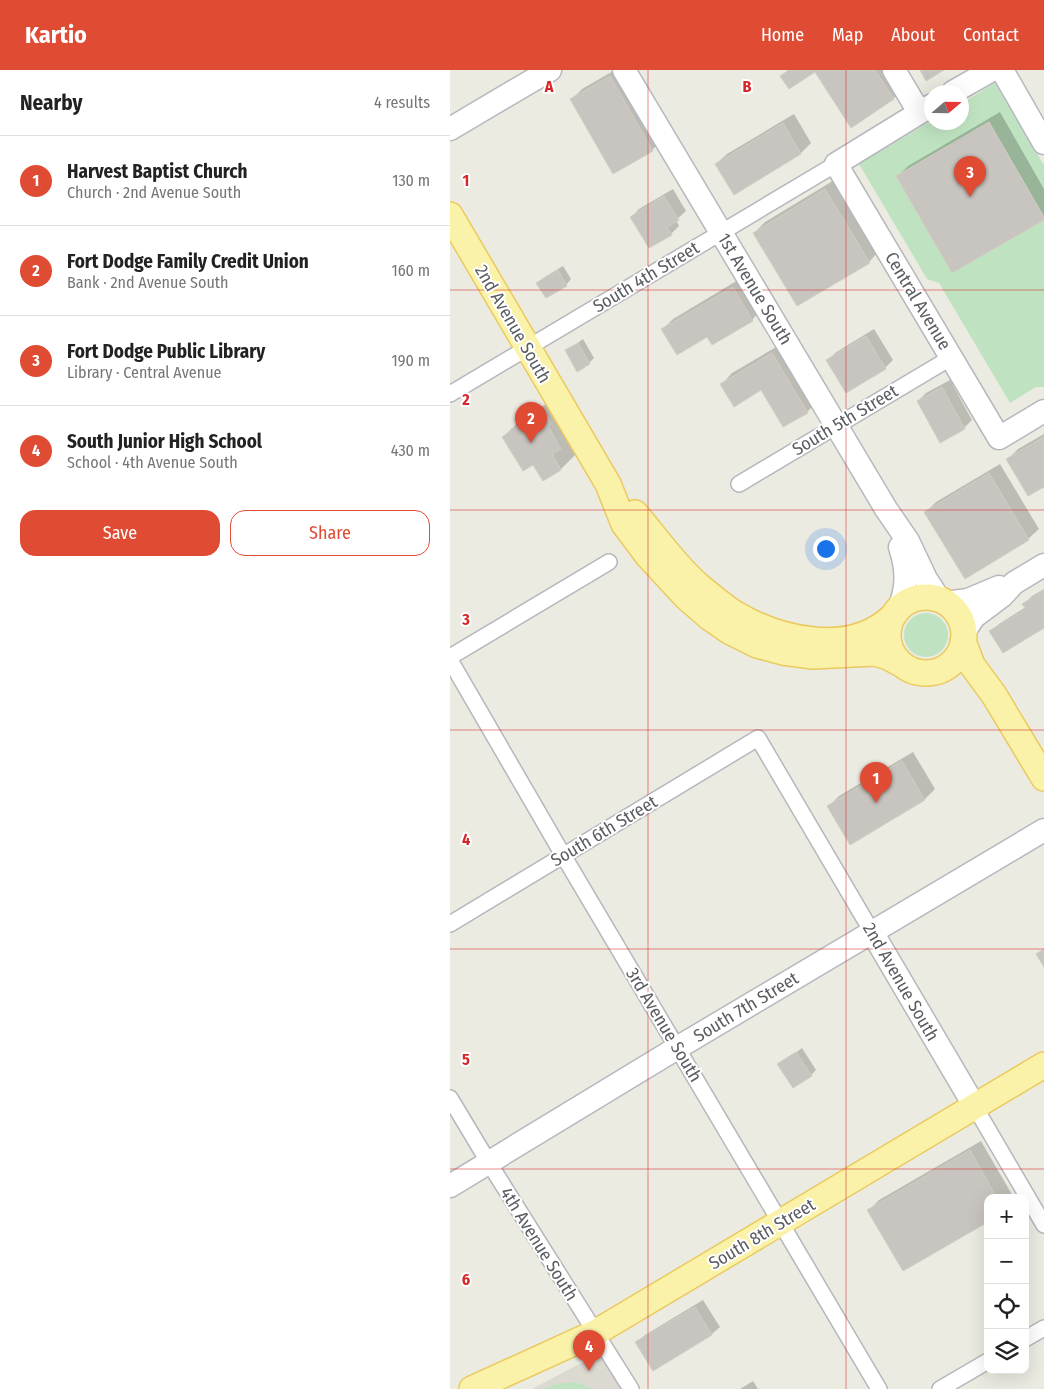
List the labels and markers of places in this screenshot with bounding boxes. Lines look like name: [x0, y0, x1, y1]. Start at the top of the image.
pin: 3: [954, 156, 986, 197]
pin: 2: [515, 402, 547, 443]
pin: 1: [860, 762, 892, 803]
pin: 4: [573, 1330, 605, 1371]

